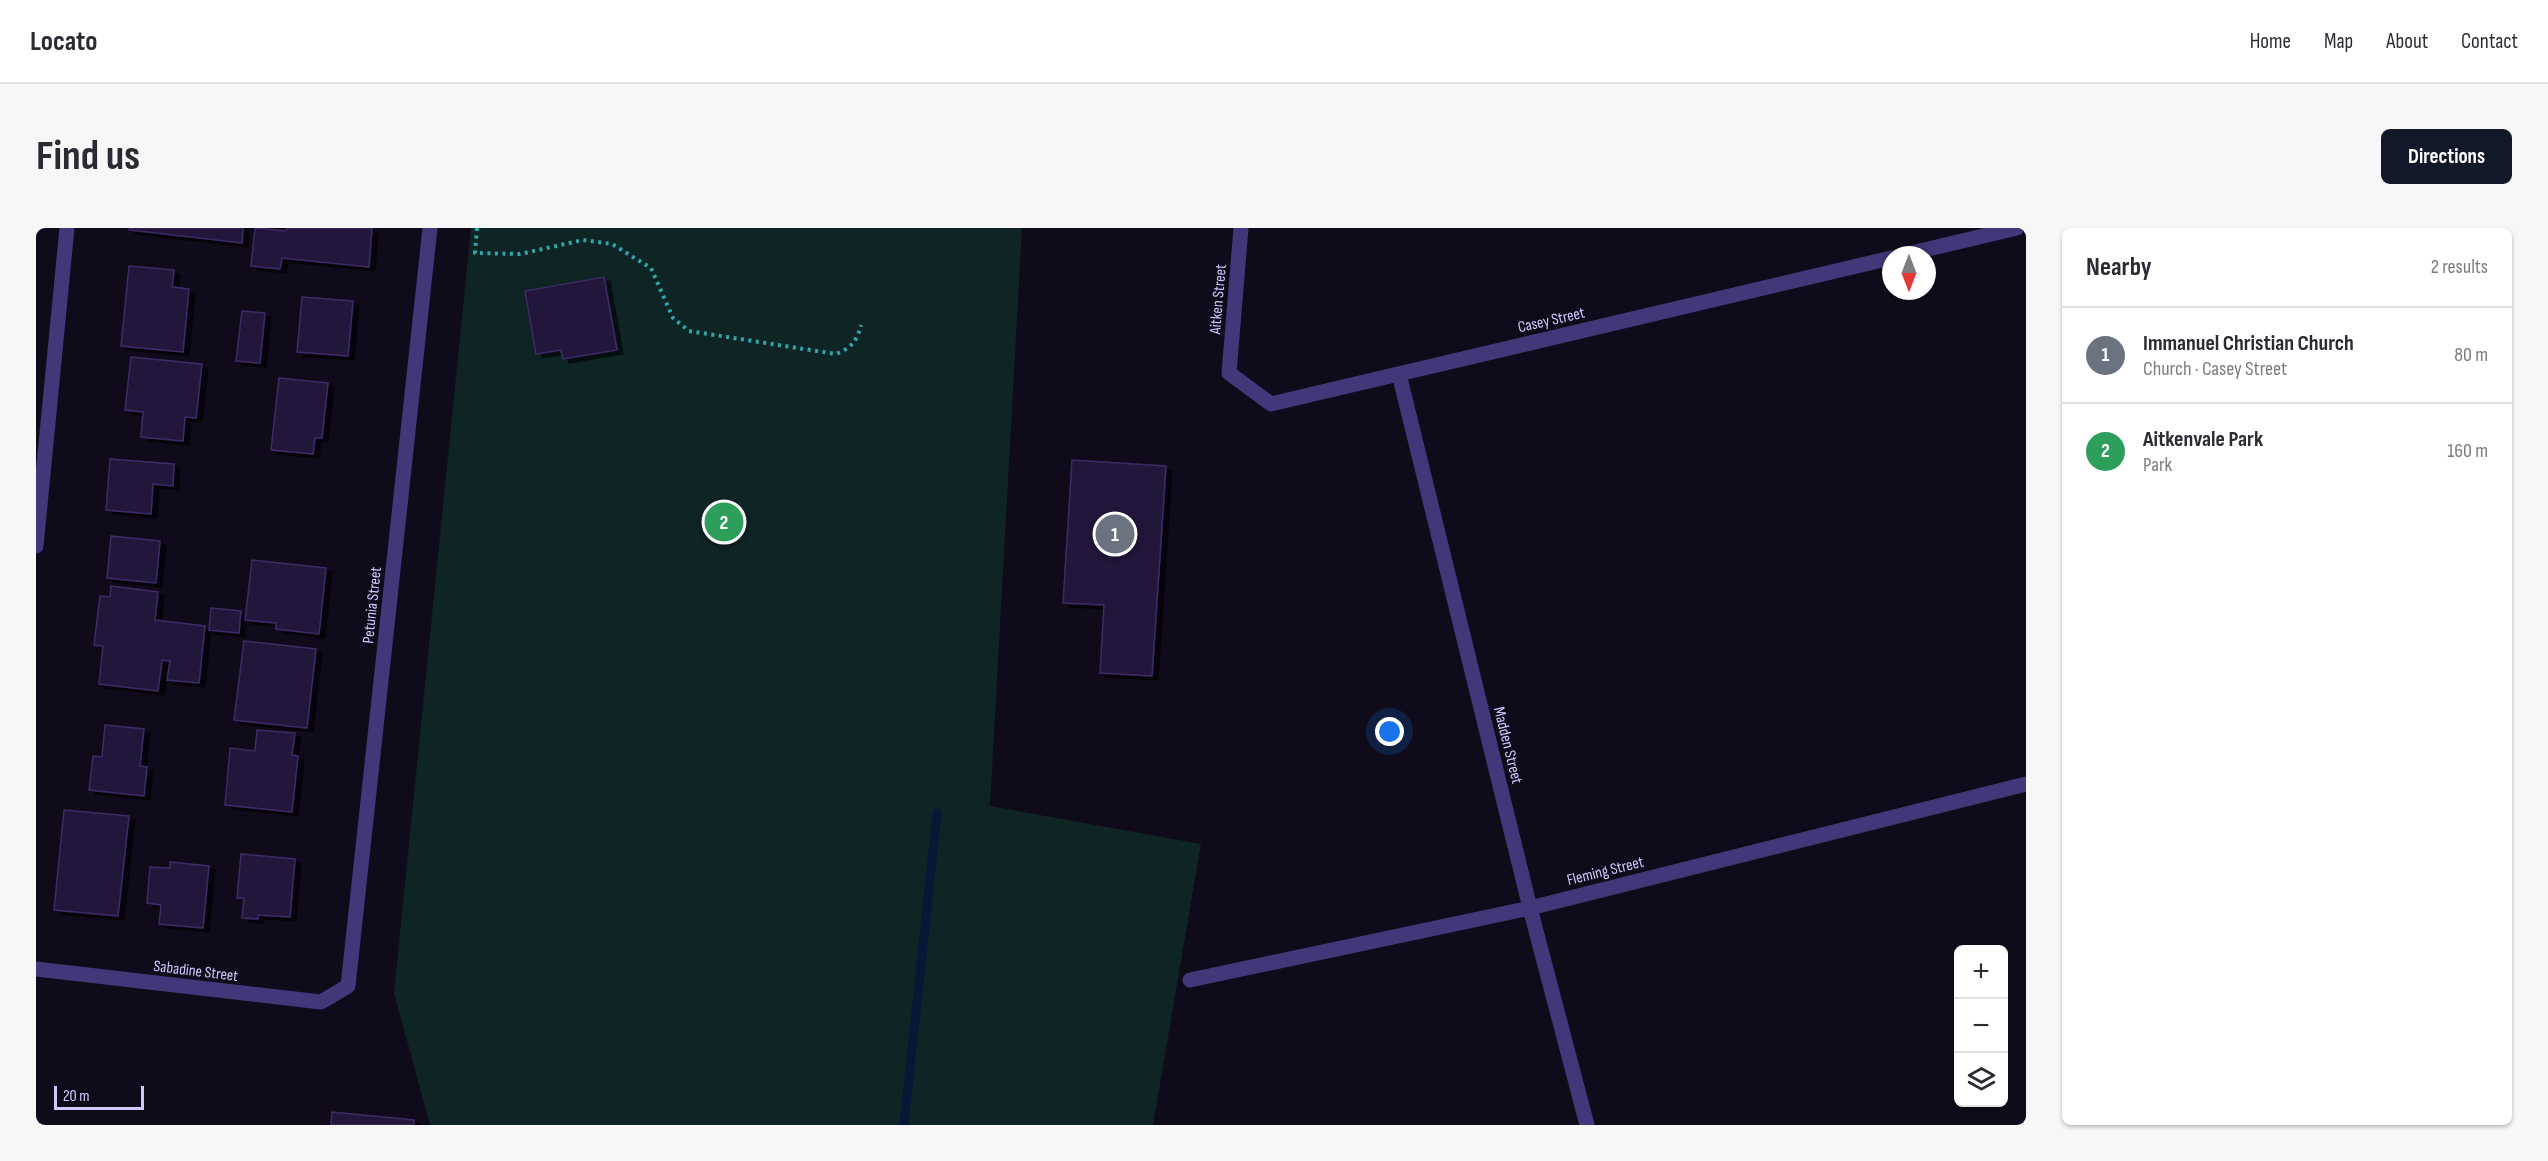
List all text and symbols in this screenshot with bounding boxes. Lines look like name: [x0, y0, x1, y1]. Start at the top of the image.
text: Locato: [30, 25, 97, 58]
text: Home: [2250, 29, 2291, 54]
text: Map: [2324, 29, 2353, 54]
text: About: [2386, 29, 2428, 54]
text: Contact: [2461, 29, 2518, 54]
button: Directions: [2381, 129, 2512, 184]
text: Find us: [36, 131, 140, 182]
north arrow: [1882, 246, 1936, 300]
text: Nearby: [2086, 252, 2152, 283]
text: 2 results: [2431, 255, 2488, 279]
street label: Aitken Street: [1206, 263, 1231, 336]
street label: Casey Street: [1516, 304, 1587, 337]
text: Immanuel Christian Church: [2143, 330, 2354, 357]
text: 1: [2102, 343, 2109, 367]
text: 80 m: [2454, 343, 2488, 367]
text: Church · Casey Street: [2143, 357, 2287, 381]
text: Aitkenvale Park: [2143, 426, 2263, 453]
text: 2: [2101, 439, 2110, 463]
text: 160 m: [2447, 439, 2488, 463]
text: Park: [2143, 453, 2172, 477]
pin: 2: [704, 500, 744, 544]
pin: 1: [1096, 512, 1134, 556]
street label: Petunia Street: [359, 566, 386, 644]
street label: Madden Street: [1489, 705, 1526, 786]
your location: [1375, 717, 1404, 746]
street label: Fleming Street: [1565, 853, 1646, 890]
map controls: [1954, 945, 2008, 1107]
button: +: [1954, 945, 2008, 999]
street label: Sabadine Street: [152, 957, 239, 986]
button: −: [1954, 999, 2008, 1053]
button: layers: [1954, 1053, 2008, 1107]
scale bar: [54, 1083, 144, 1110]
text: 20 m: [63, 1087, 90, 1106]

